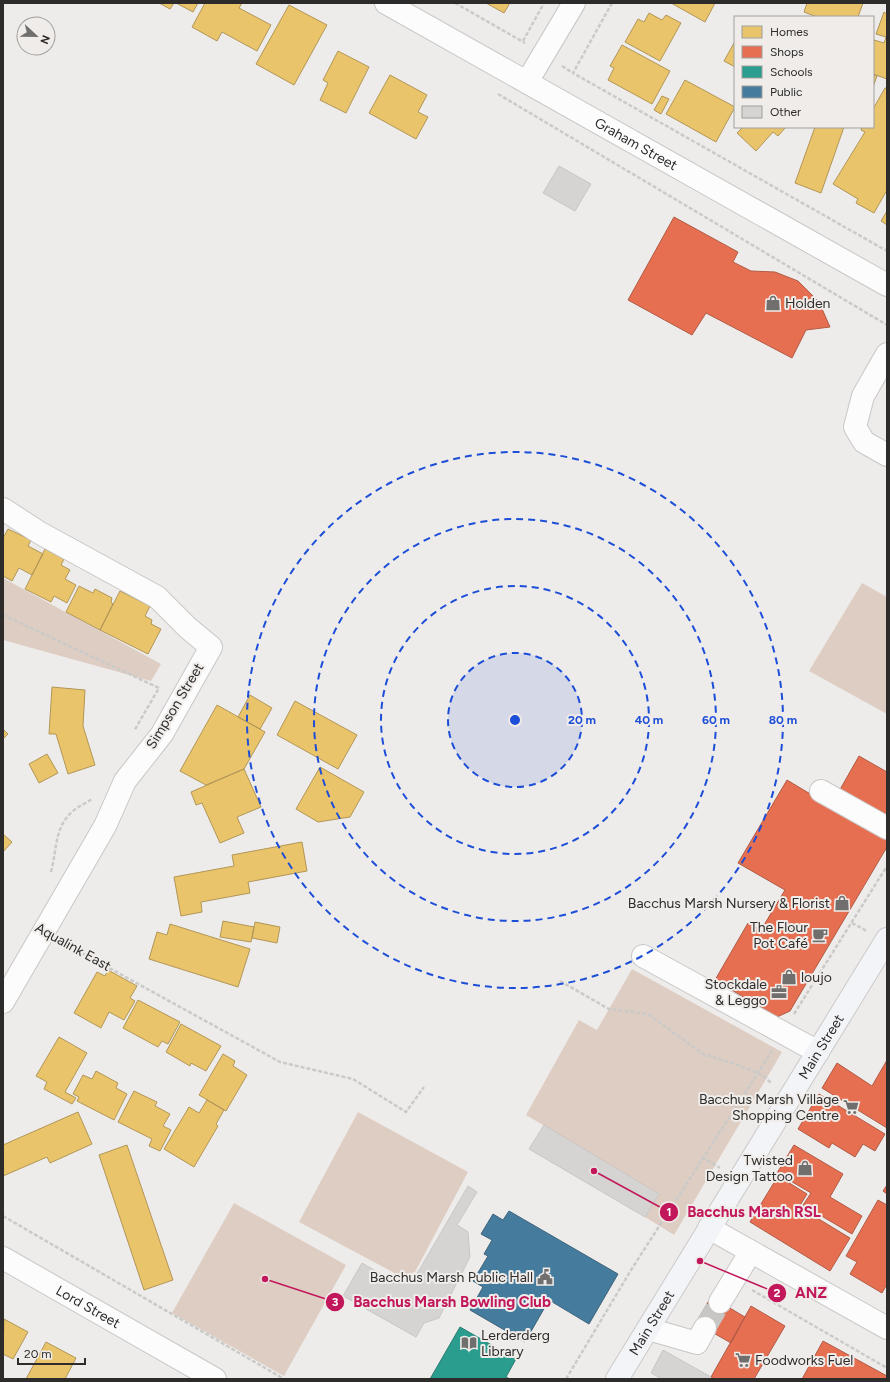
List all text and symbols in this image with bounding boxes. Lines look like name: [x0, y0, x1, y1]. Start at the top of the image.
north arrow: [16, 16, 56, 56]
legend: [734, 16, 874, 128]
text: Homes: [770, 25, 809, 39]
text: N: [37, 33, 52, 46]
text: Shops: [770, 45, 804, 59]
text: Schools: [770, 65, 813, 79]
text: Public: [770, 85, 803, 99]
text: Other: [770, 105, 801, 119]
street label: Graham Street: [592, 114, 680, 174]
shop icon: Holden: [764, 294, 782, 312]
place label: Holden: [785, 295, 831, 312]
street label: Simpson Street: [143, 660, 207, 752]
centre of rings: [508, 713, 522, 727]
text: 20 m: [568, 713, 596, 727]
text: 40 m: [635, 713, 663, 727]
text: 60 m: [702, 713, 730, 727]
text: 80 m: [769, 713, 797, 727]
shop icon: Bacchus Marsh Nursery & Florist: [833, 894, 851, 912]
place label: Bacchus Marsh Nursery & Florist: [628, 895, 830, 912]
street label: Aqualink East: [32, 919, 114, 975]
place label: The Flour Pot Café: [750, 919, 808, 952]
cafe icon: The Flour Pot Café: [811, 926, 829, 944]
shop icon: loujo: [780, 968, 798, 986]
place label: loujo: [801, 969, 832, 986]
place label: Stockdale & Leggo: [705, 976, 767, 1009]
office icon: Stockdale & Leggo: [770, 983, 788, 1001]
street label: Main Street: [795, 1011, 847, 1082]
place label: Bacchus Marsh Village Shopping Centre: [699, 1091, 839, 1124]
supermarket icon: Bacchus Marsh Village Shopping Centre: [842, 1098, 860, 1116]
place label: Twisted Design Tattoo: [706, 1152, 793, 1185]
shop icon: Twisted Design Tattoo: [796, 1159, 814, 1177]
callout: Bacchus Marsh RSL: [659, 1198, 829, 1225]
text: Bacchus Marsh RSL: [687, 1203, 821, 1221]
text: 1: [666, 1205, 672, 1219]
public building icon: Bacchus Marsh Public Hall: [536, 1268, 554, 1286]
place label: Bacchus Marsh Public Hall: [370, 1269, 533, 1286]
callout: ANZ: [767, 1279, 835, 1306]
street label: Lord Street: [53, 1282, 123, 1332]
text: ANZ: [795, 1284, 827, 1302]
text: 2: [774, 1286, 781, 1300]
street label: Main Street: [625, 1287, 678, 1358]
callout: Bacchus Marsh Bowling Club: [325, 1289, 559, 1316]
text: Bacchus Marsh Bowling Club: [353, 1293, 551, 1311]
text: 3: [332, 1295, 339, 1309]
place label: Lerderderg Library: [481, 1327, 550, 1360]
library icon: Lerderderg Library: [460, 1334, 478, 1352]
scale bar: [18, 1340, 85, 1366]
text: 20 m: [24, 1347, 52, 1361]
supermarket icon: Foodworks Fuel: [734, 1351, 752, 1369]
place label: Foodworks Fuel: [755, 1352, 853, 1369]

